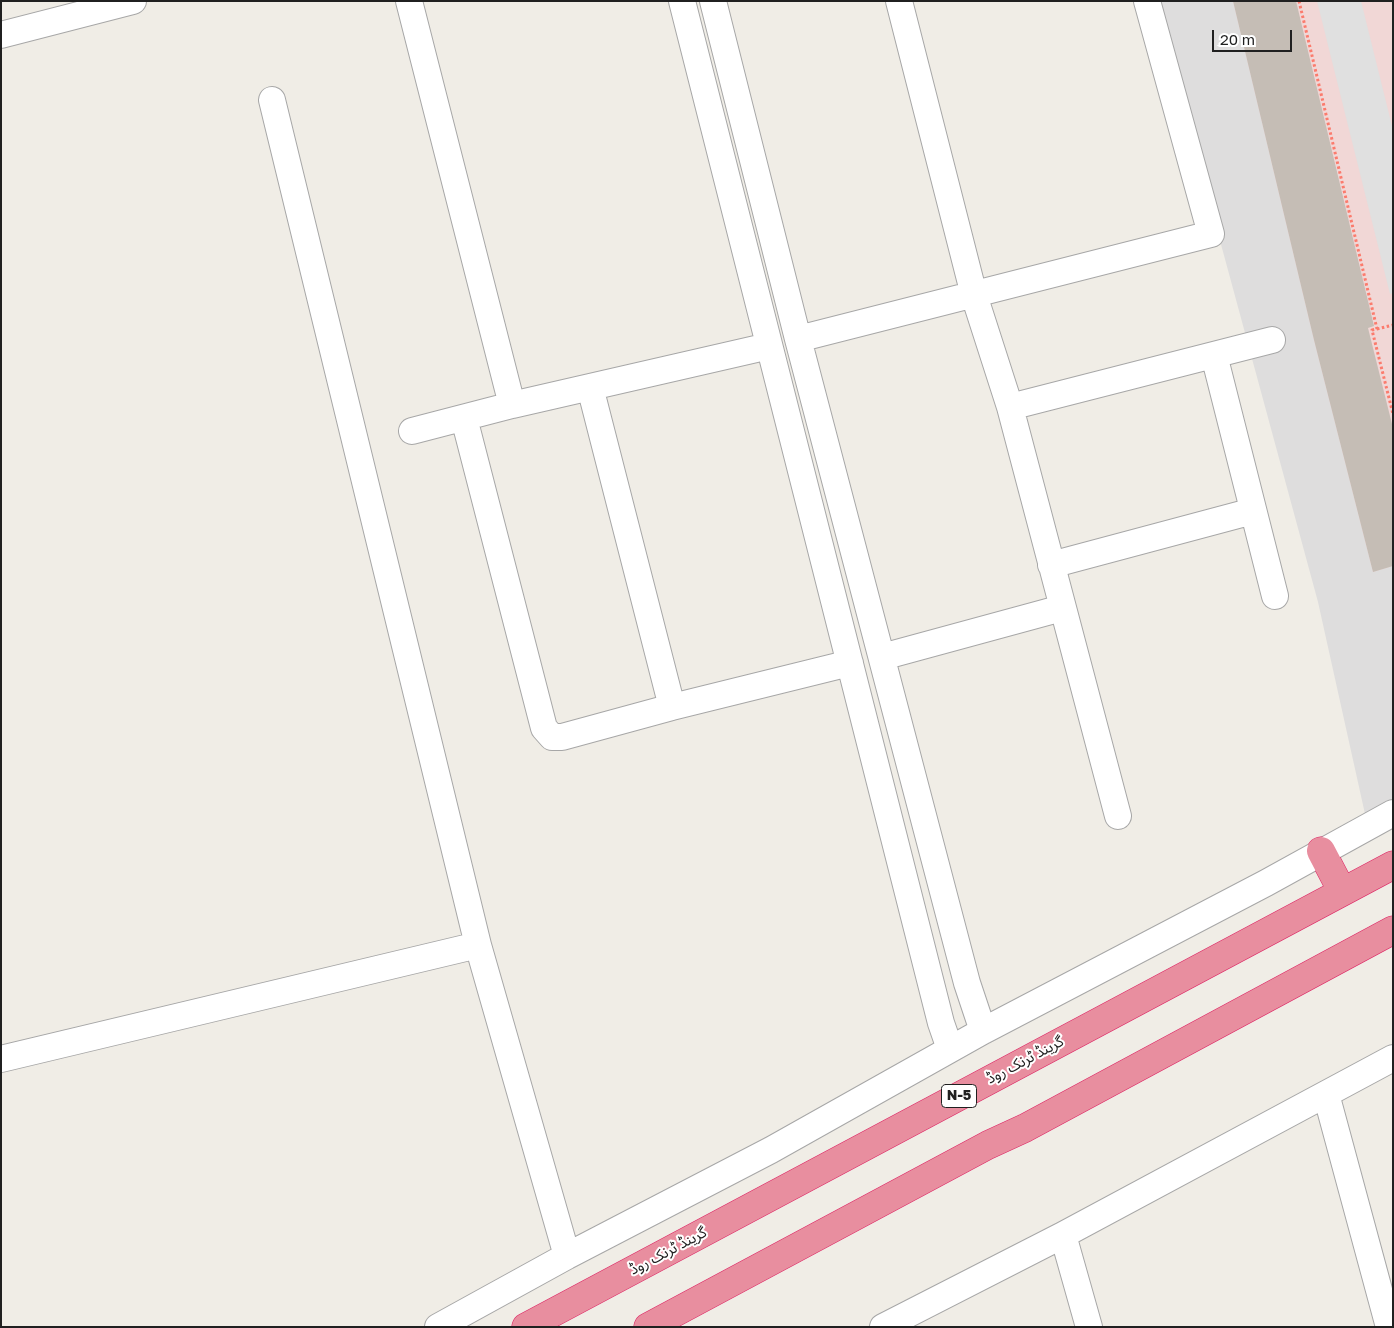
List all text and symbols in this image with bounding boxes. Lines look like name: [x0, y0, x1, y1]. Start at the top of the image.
scale bar: [1214, 20, 1294, 52]
text: 20 m: [1220, 30, 1255, 48]
street label: گرینڈ ٹرنک روڈ: [983, 1032, 1067, 1088]
road number: N-5: [942, 1084, 976, 1108]
street label: گرینڈ ٹرنک روڈ: [626, 1223, 710, 1279]

